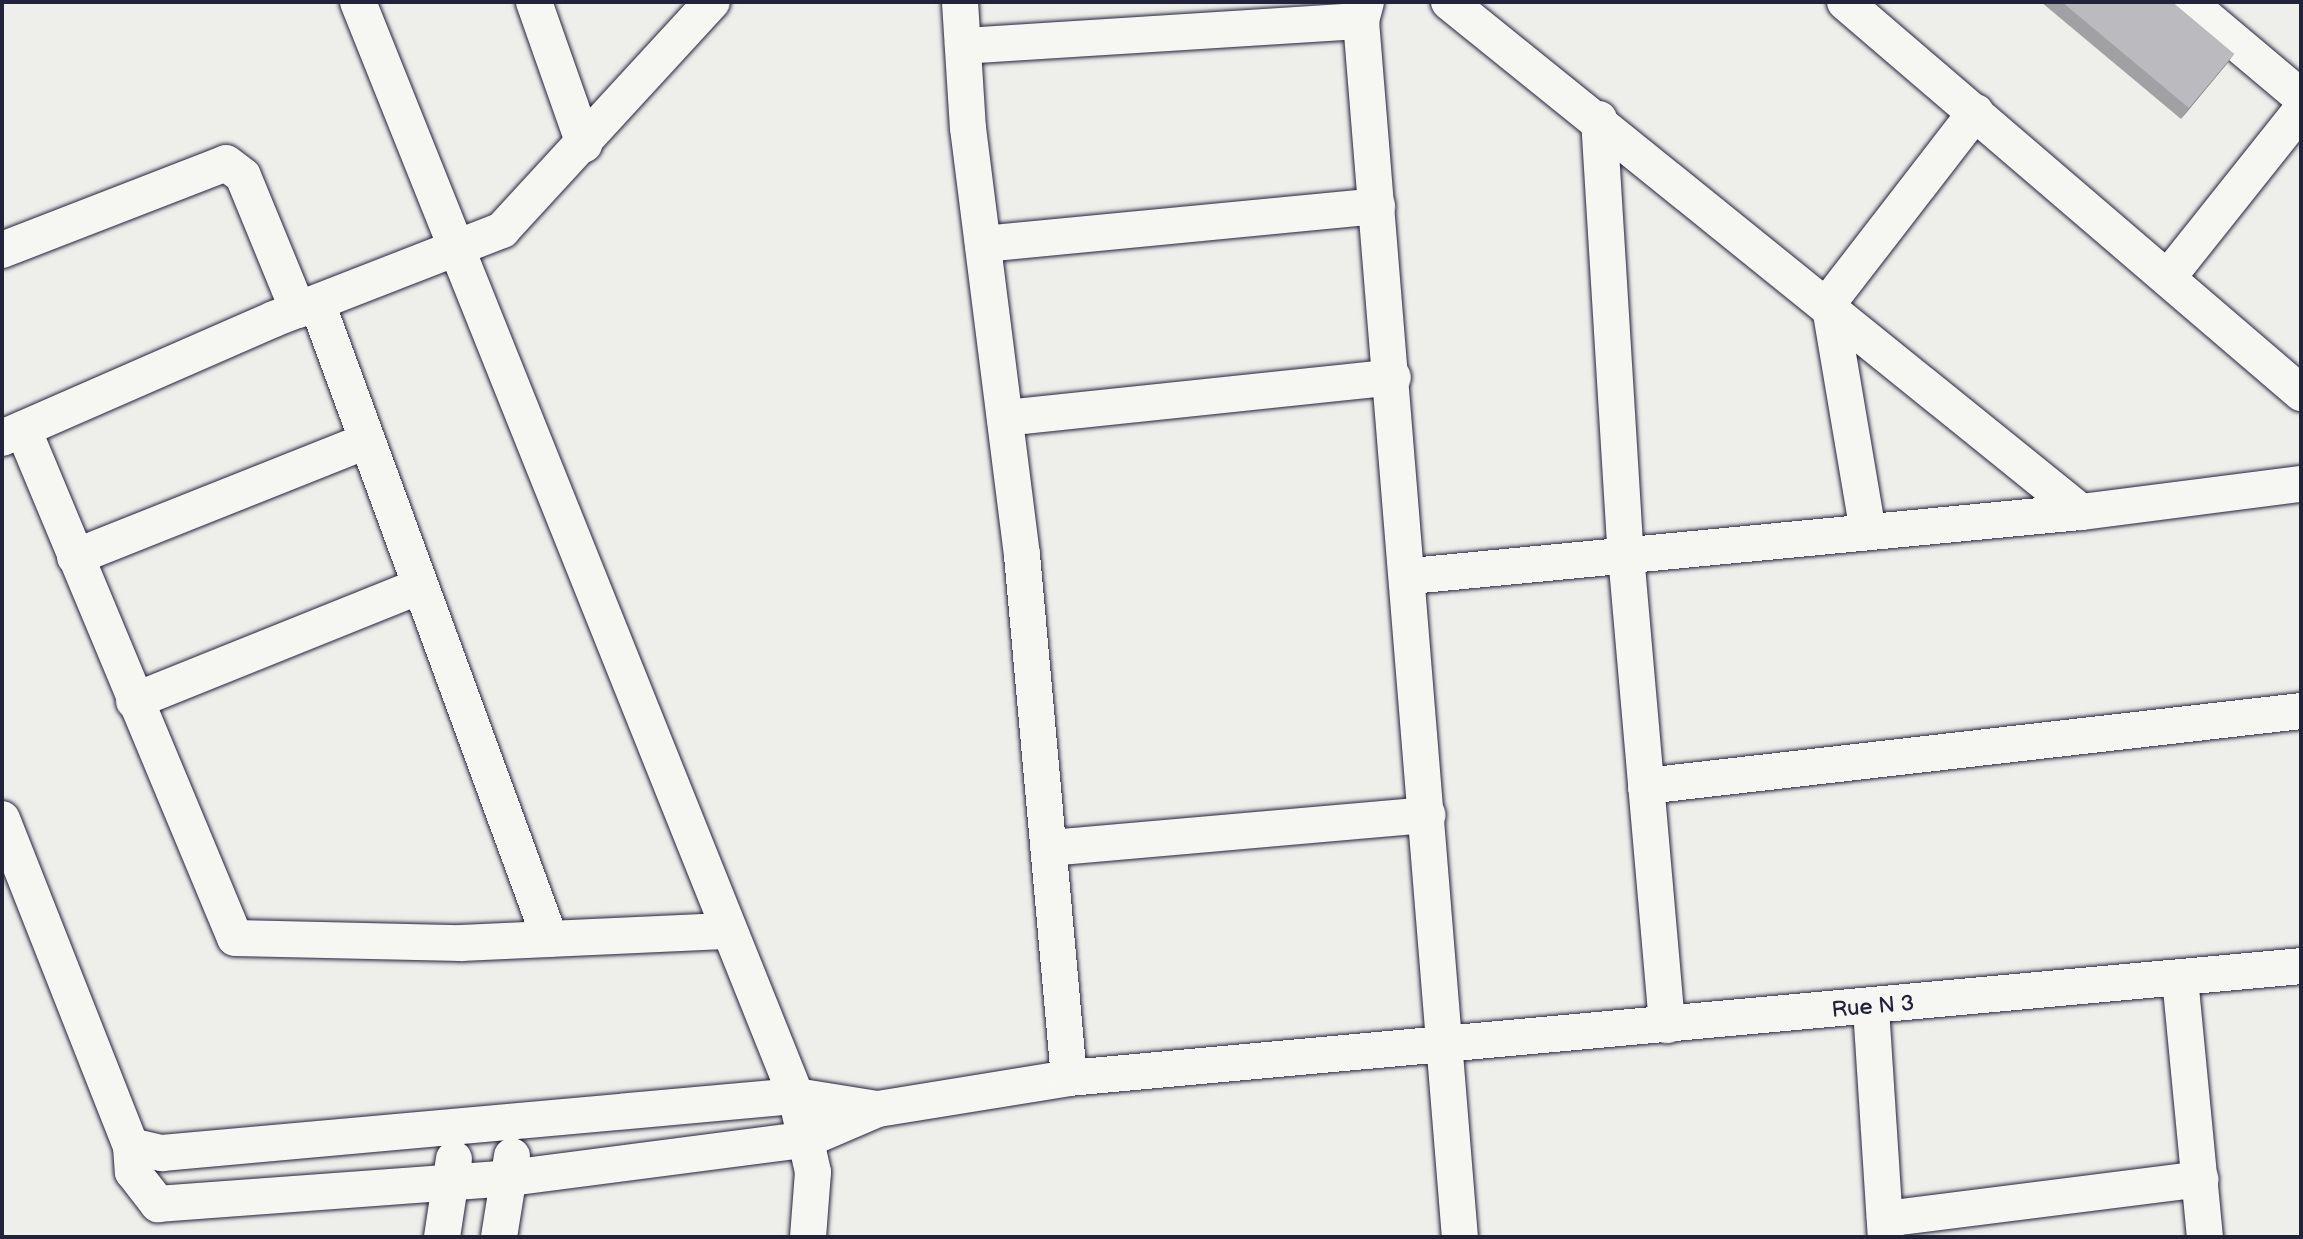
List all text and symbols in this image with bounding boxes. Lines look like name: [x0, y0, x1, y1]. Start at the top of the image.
street label: Rue N 3: [1831, 990, 1915, 1024]

